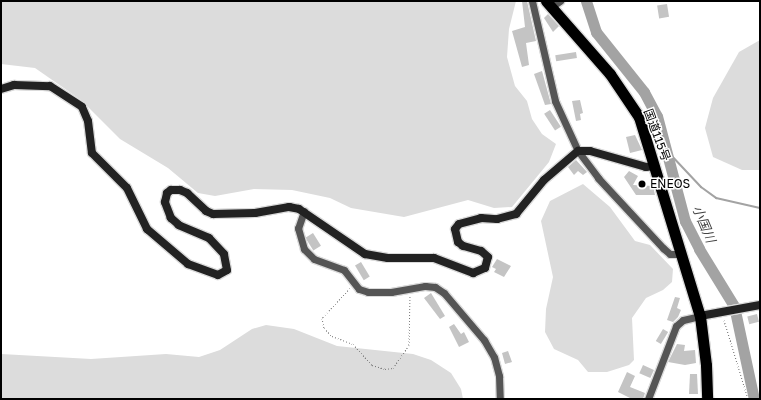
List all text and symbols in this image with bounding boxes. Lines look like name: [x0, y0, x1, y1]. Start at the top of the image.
street label: 国道115号: [641, 107, 673, 163]
place label: ENEOS: [650, 177, 690, 191]
marker: ENEOS: [637, 179, 647, 189]
water label: 小国川: [689, 203, 719, 245]

